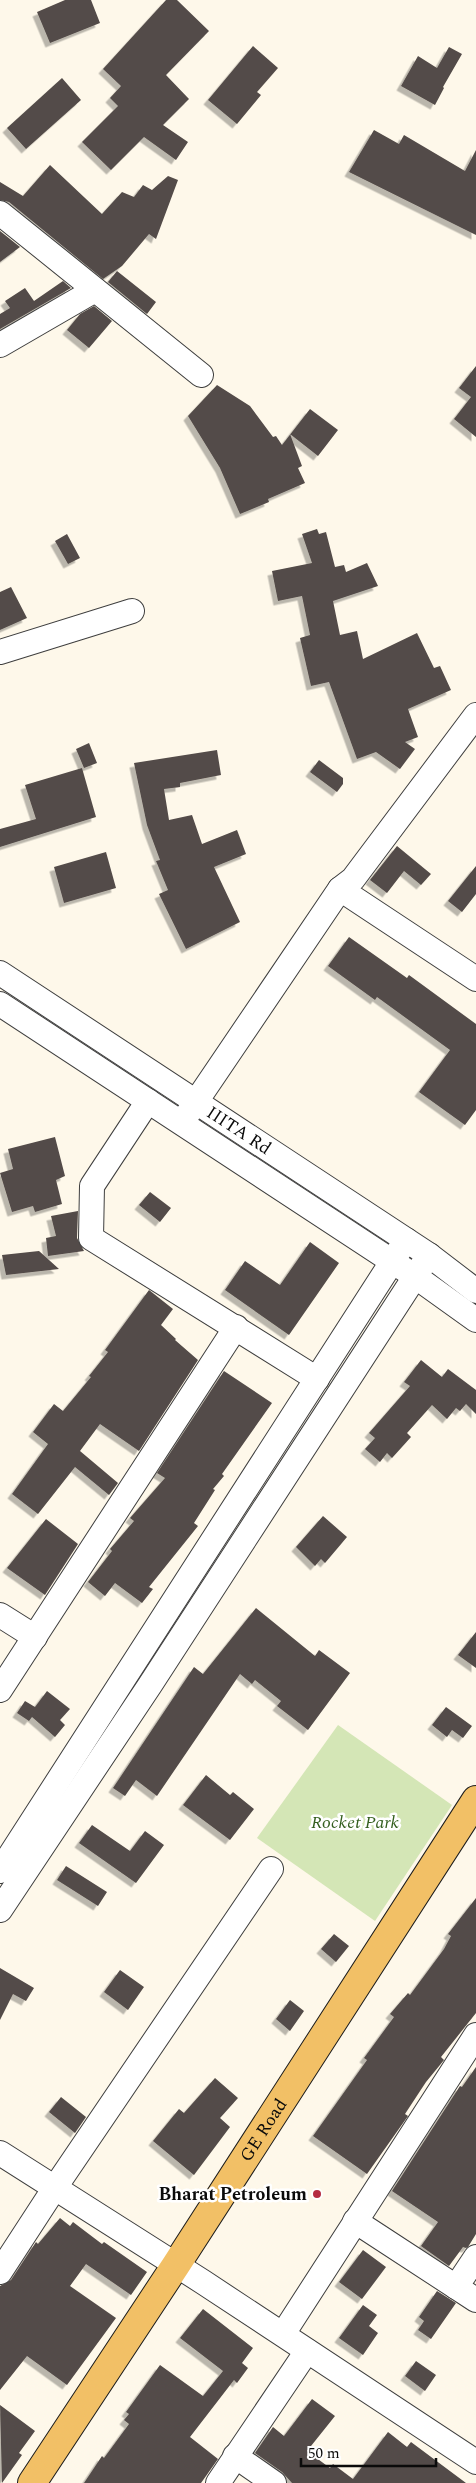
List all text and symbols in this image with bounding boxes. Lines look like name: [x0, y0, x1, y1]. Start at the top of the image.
street label: IIITA Rd: [201, 1099, 276, 1162]
park label: Rocket Park: [311, 1809, 400, 1836]
street label: GE Road: [233, 2093, 294, 2167]
place label: Bharat Petroleum: [158, 2181, 307, 2208]
marker: Bharat Petroleum: [311, 2188, 323, 2200]
scale bar: [301, 2436, 436, 2468]
text: 50 m: [308, 2442, 340, 2465]

